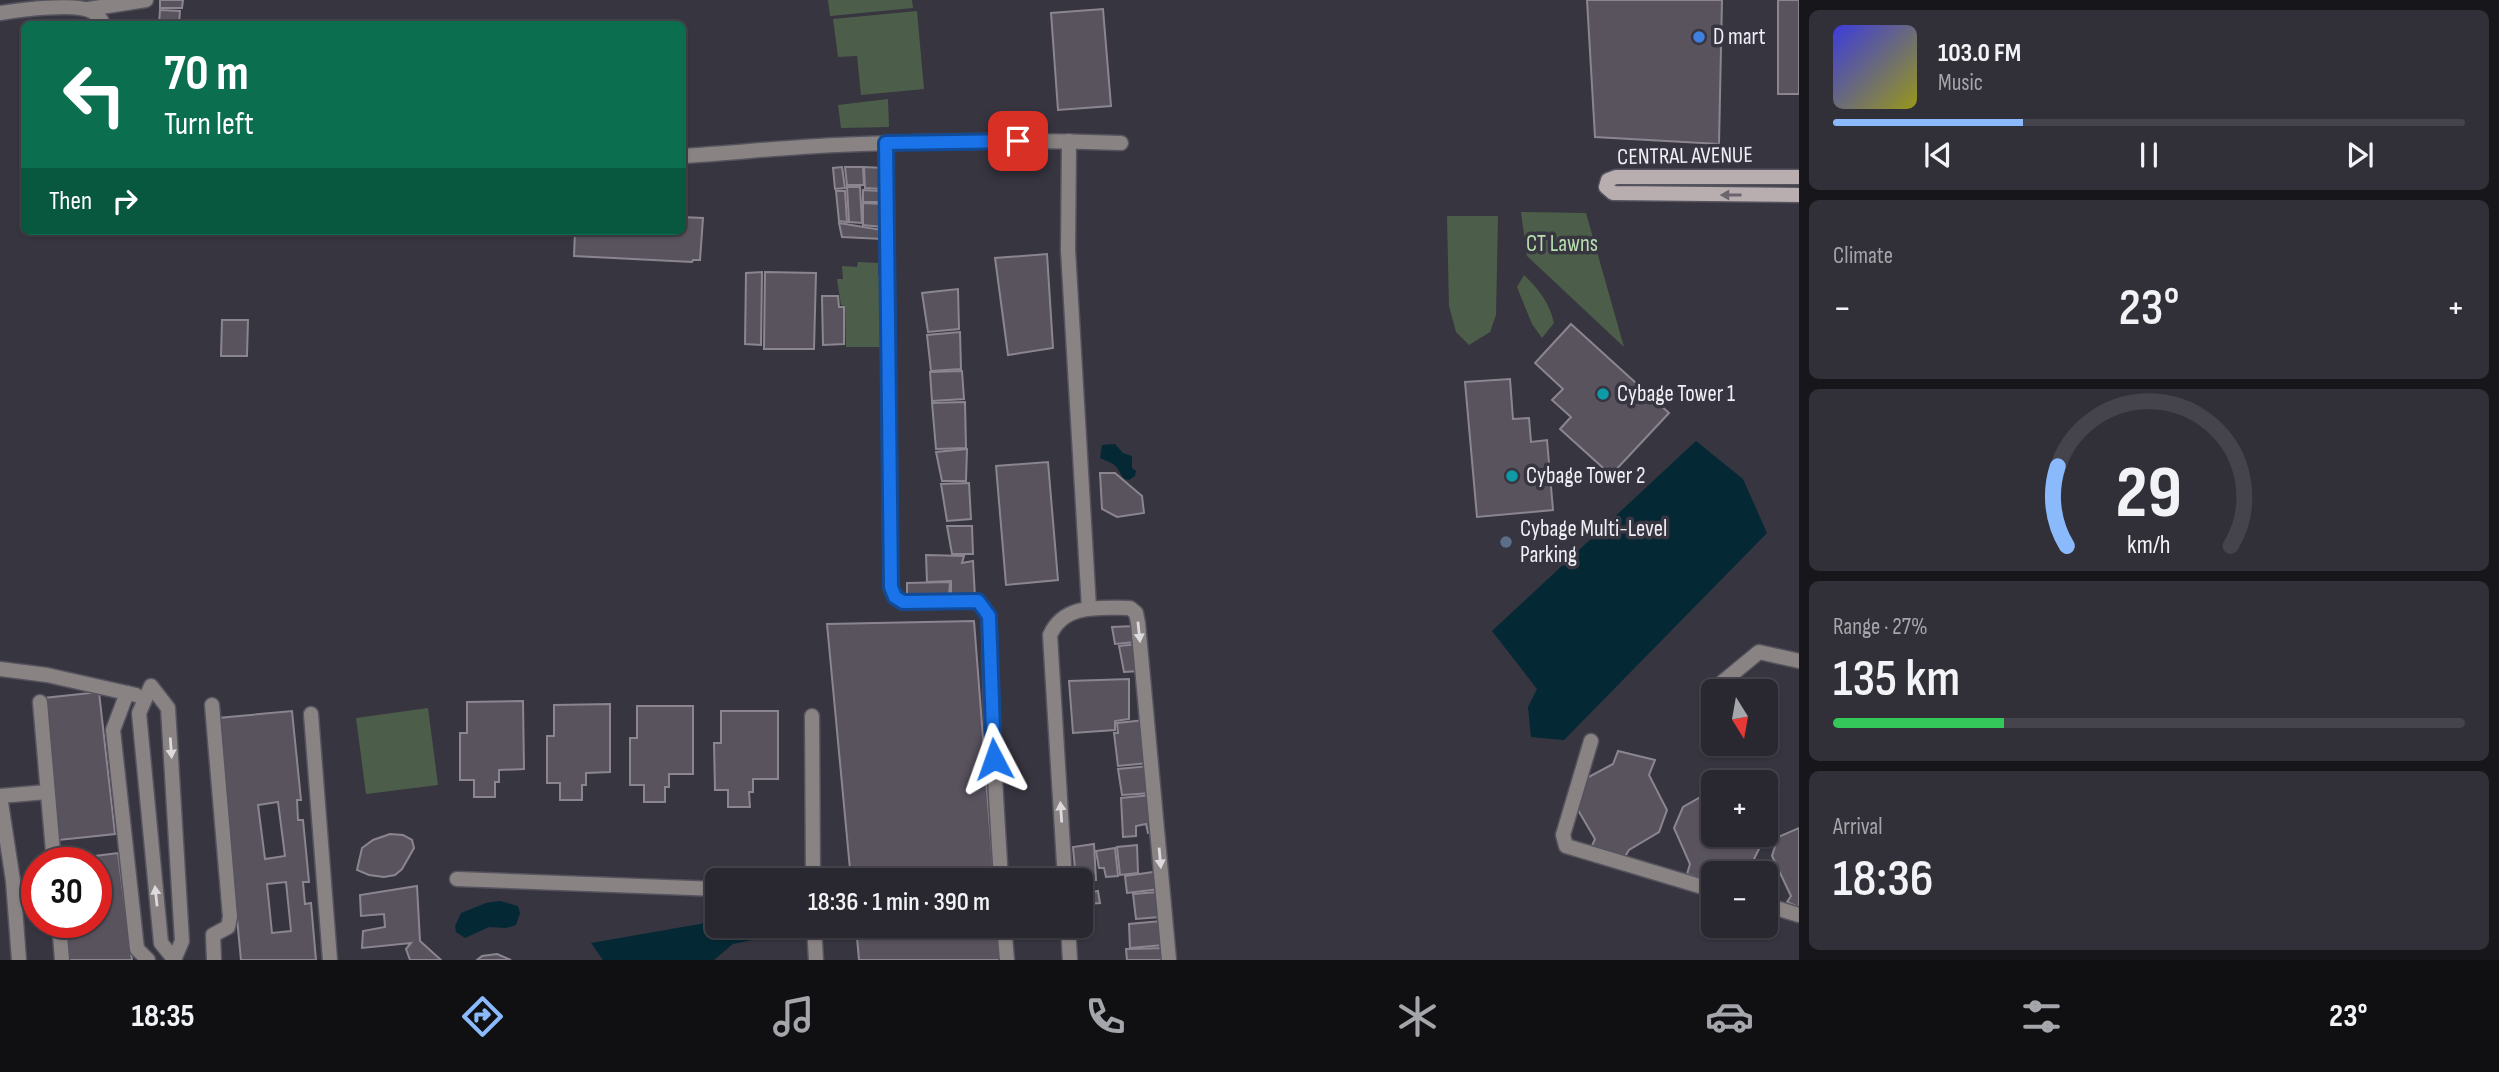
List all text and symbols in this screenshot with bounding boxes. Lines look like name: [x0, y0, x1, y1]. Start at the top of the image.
place label: D mart: [1713, 23, 1766, 51]
marker: D mart: [1691, 29, 1707, 45]
text: 103.0 FM: [1938, 38, 2021, 69]
text: 70 m: [164, 45, 249, 104]
icon: left: [49, 49, 140, 140]
text: Music: [1938, 69, 1983, 97]
text: Turn left: [164, 105, 254, 144]
pin: [988, 111, 1048, 171]
icon: arrive: [999, 122, 1037, 160]
icon: previous: [1919, 136, 1957, 174]
icon: pause: [2130, 136, 2168, 174]
icon: next: [2341, 136, 2379, 174]
street label: CENTRAL AVENUE: [1617, 141, 1753, 171]
icon: right: [106, 182, 144, 220]
text: Then: [49, 186, 92, 217]
one-way arrow: [1720, 189, 1742, 201]
park label: CT Lawns: [1526, 230, 1598, 258]
text: Climate: [1833, 242, 1893, 270]
text: 23°: [2119, 277, 2179, 340]
text: −: [1833, 286, 1852, 331]
text: +: [2446, 286, 2465, 331]
place label: Cybage Tower 1: [1617, 380, 1735, 408]
marker: Cybage Tower 1: [1595, 386, 1611, 402]
text: 29: [2116, 450, 2182, 538]
place label: Cybage Tower 2: [1526, 462, 1645, 490]
marker: Cybage Tower 2: [1504, 468, 1520, 484]
place label: Cybage Multi-Level Parking: [1520, 515, 1667, 569]
text: km/h: [2127, 530, 2171, 561]
marker: Cybage Multi-Level Parking: [1498, 534, 1514, 550]
text: Range · 27%: [1833, 613, 1928, 641]
one-way arrow: [1133, 621, 1144, 643]
text: 135 km: [1833, 648, 1960, 711]
north arrow: [1701, 679, 1778, 756]
map controls: [1701, 679, 1778, 938]
position arrow: [957, 722, 1031, 796]
one-way arrow: [166, 738, 177, 760]
button: +: [1701, 770, 1778, 847]
one-way arrow: [1055, 801, 1066, 823]
text: Arrival: [1833, 813, 1882, 841]
speed limit sign: 30: [21, 847, 112, 938]
one-way arrow: [1155, 848, 1166, 870]
text: 18:36: [1833, 848, 1934, 911]
button: −: [1701, 861, 1778, 938]
one-way arrow: [150, 884, 161, 906]
text: 18:36 · 1 min · 390 m: [808, 887, 990, 918]
icon: directions: [458, 992, 507, 1041]
icon: music: [769, 992, 818, 1041]
icon: phone: [1081, 992, 1130, 1041]
icon: climate: [1393, 992, 1442, 1041]
icon: car: [1705, 992, 1754, 1041]
icon: filters: [2017, 992, 2066, 1041]
text: 18:35: [131, 997, 195, 1036]
text: 23°: [2329, 997, 2368, 1036]

